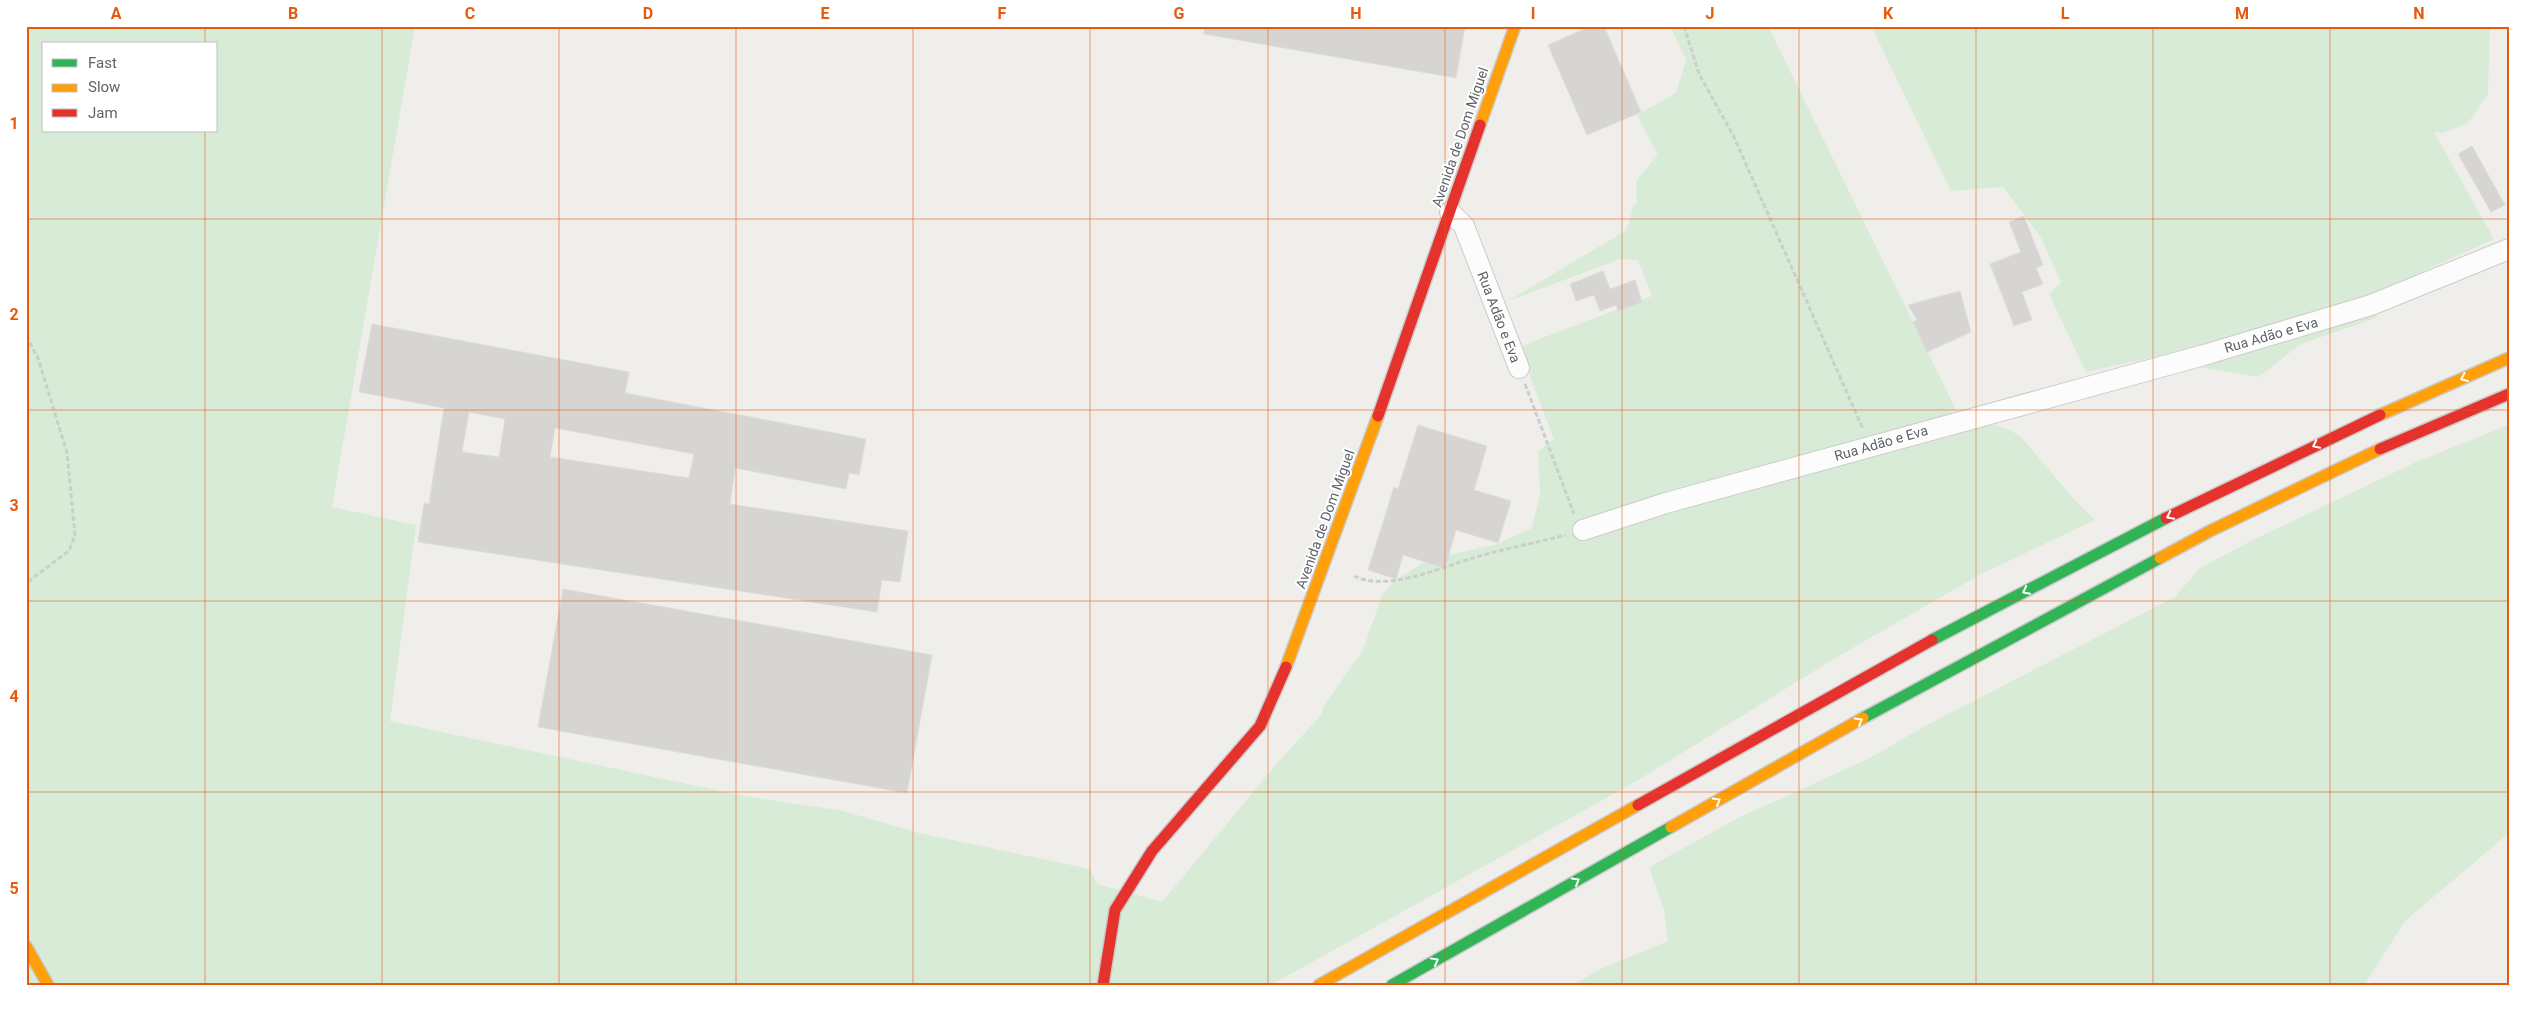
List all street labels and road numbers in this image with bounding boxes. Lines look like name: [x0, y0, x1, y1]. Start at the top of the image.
street label: Avenida de Dom Miguel: [1429, 65, 1491, 209]
street label: Rua Adão e Eva: [1474, 269, 1524, 365]
street label: Rua Adão e Eva: [2222, 314, 2320, 356]
street label: Rua Adão e Eva: [1832, 422, 1930, 464]
street label: Avenida de Dom Miguel: [1292, 447, 1358, 591]

